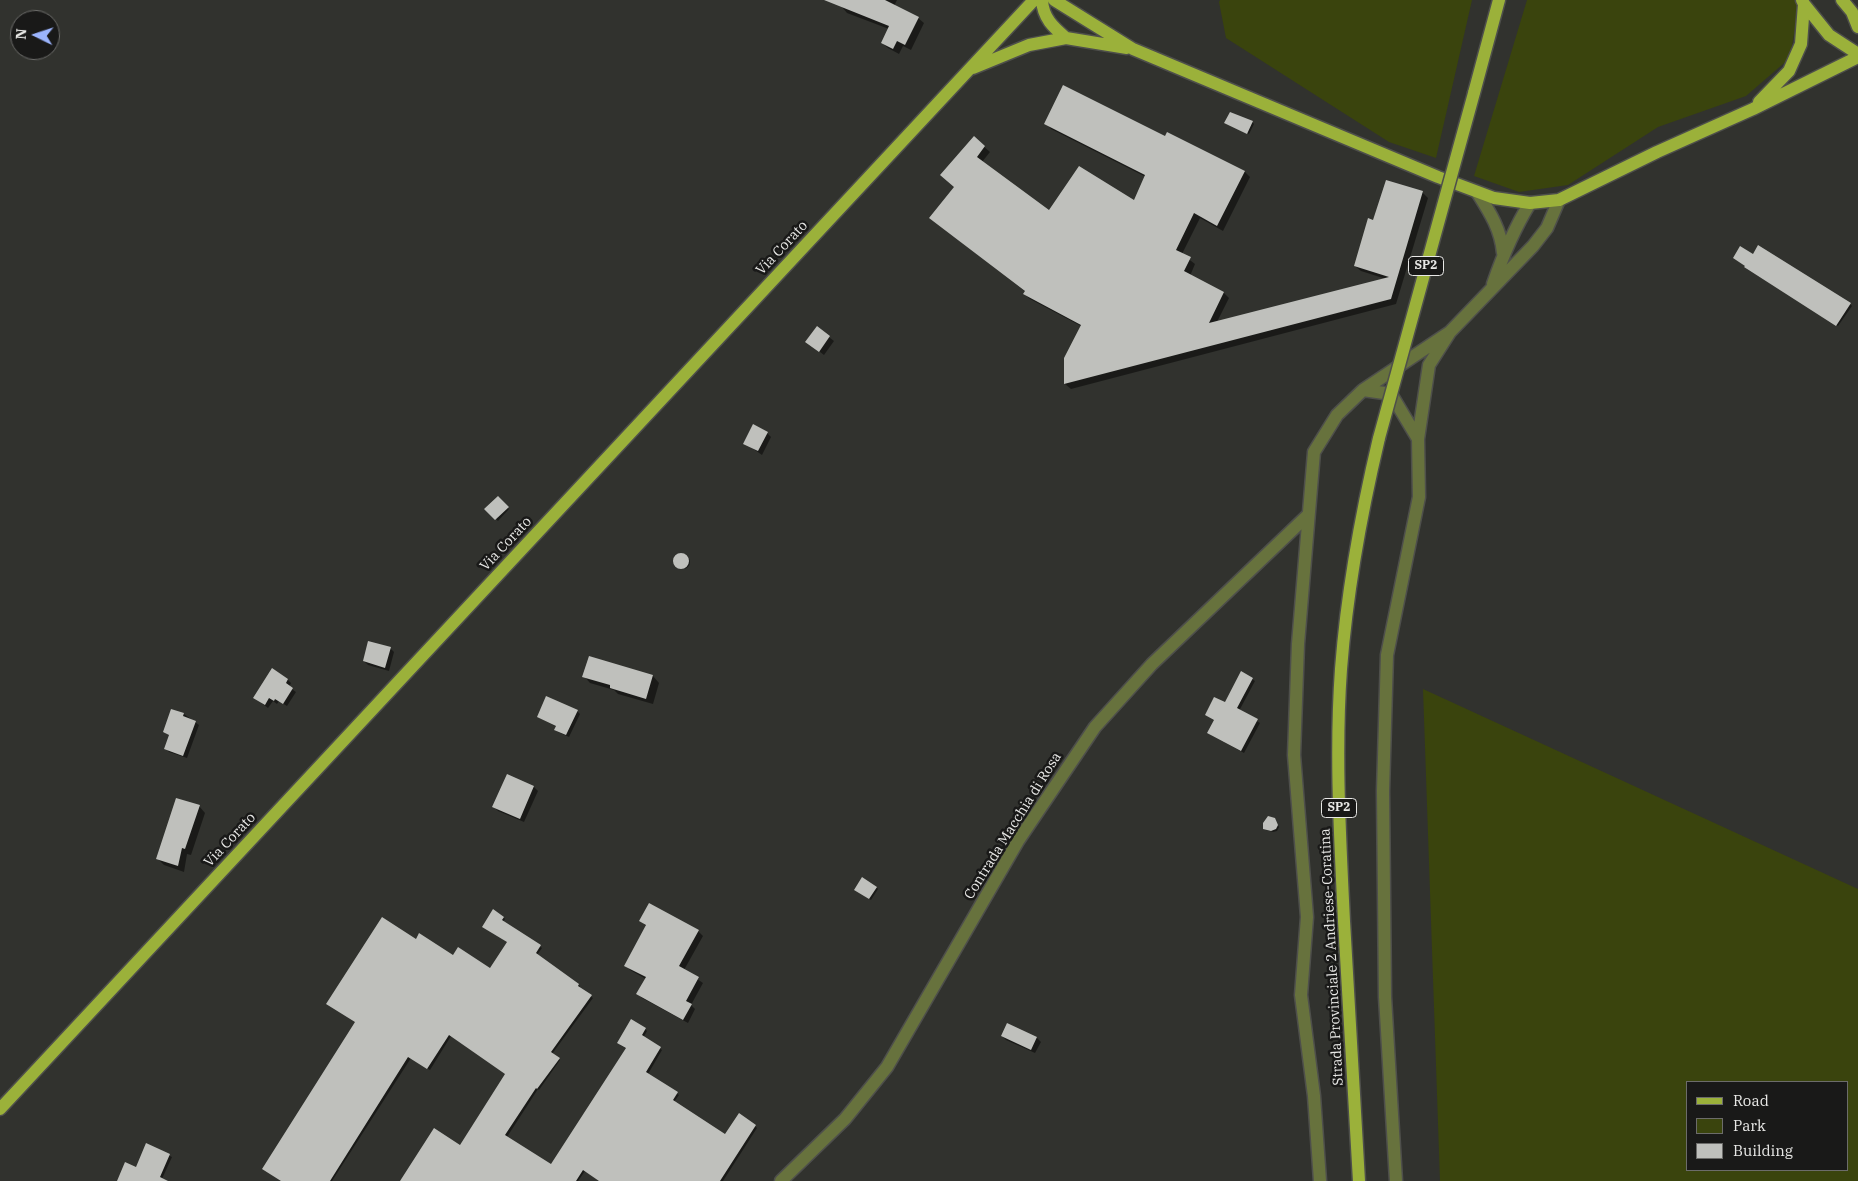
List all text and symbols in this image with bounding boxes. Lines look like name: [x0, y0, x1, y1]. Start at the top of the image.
north arrow: [10, 10, 60, 60]
text: N: [12, 28, 30, 40]
street label: Via Corato: [753, 218, 811, 278]
road number: SP2: [1408, 256, 1444, 276]
street label: Via Corato: [477, 514, 535, 574]
street label: Contrada Macchia di Rosa: [961, 749, 1065, 903]
road number: SP2: [1322, 798, 1356, 818]
street label: Via Corato: [201, 810, 259, 870]
street label: Strada Provinciale 2 Andriese-Coratina: [1317, 828, 1347, 1086]
legend: [1686, 1081, 1848, 1171]
text: Road: [1733, 1091, 1769, 1110]
text: Park: [1733, 1116, 1766, 1135]
text: Building: [1733, 1141, 1793, 1160]

